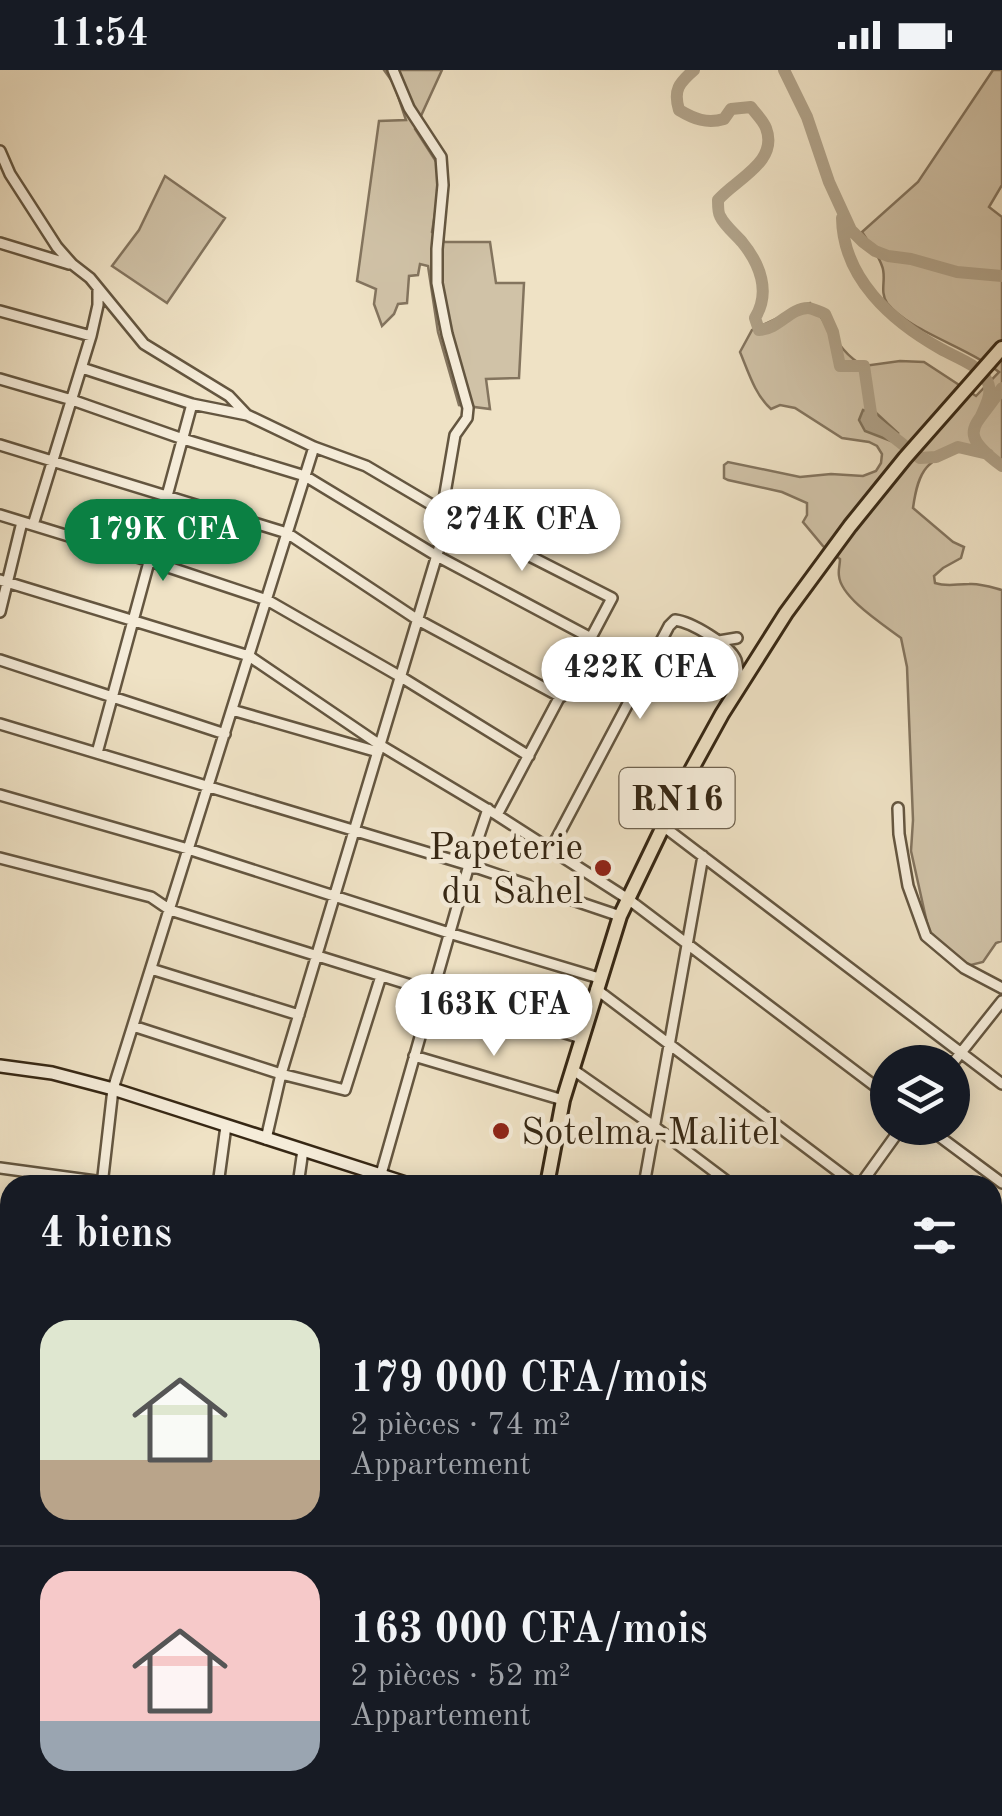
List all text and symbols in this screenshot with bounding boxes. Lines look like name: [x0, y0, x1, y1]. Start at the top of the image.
text: 11:54: [50, 16, 149, 54]
pin: 274K CFA: [419, 489, 625, 574]
pin: 179K CFA: [60, 499, 266, 584]
text: 274K CFA: [445, 505, 599, 537]
text: 179K CFA: [86, 515, 240, 547]
pin: 422K CFA: [537, 637, 743, 722]
text: 422K CFA: [563, 653, 717, 685]
road number: RN16: [620, 768, 734, 828]
place label: Papeterie du Sahel: [429, 830, 583, 912]
marker: Papeterie du Sahel: [592, 857, 614, 879]
pin: 163K CFA: [391, 974, 597, 1059]
text: 163K CFA: [417, 990, 571, 1022]
map controls: [870, 1045, 970, 1145]
button: layers: [870, 1045, 970, 1145]
place label: Sotelma-Malitel: [521, 1115, 780, 1153]
marker: Sotelma-Malitel: [490, 1120, 512, 1142]
icon: filters: [907, 1208, 962, 1263]
text: 4 biens: [40, 1214, 172, 1256]
text: 179 000 CFA/mois: [350, 1359, 708, 1401]
icon: home: [120, 1360, 240, 1480]
text: 2 pièces · 74 m²: [350, 1410, 571, 1442]
text: Appartement: [350, 1450, 531, 1482]
text: 163 000 CFA/mois: [350, 1610, 708, 1652]
icon: home: [120, 1611, 240, 1731]
text: 2 pièces · 52 m²: [350, 1661, 571, 1693]
text: Appartement: [350, 1701, 531, 1733]

